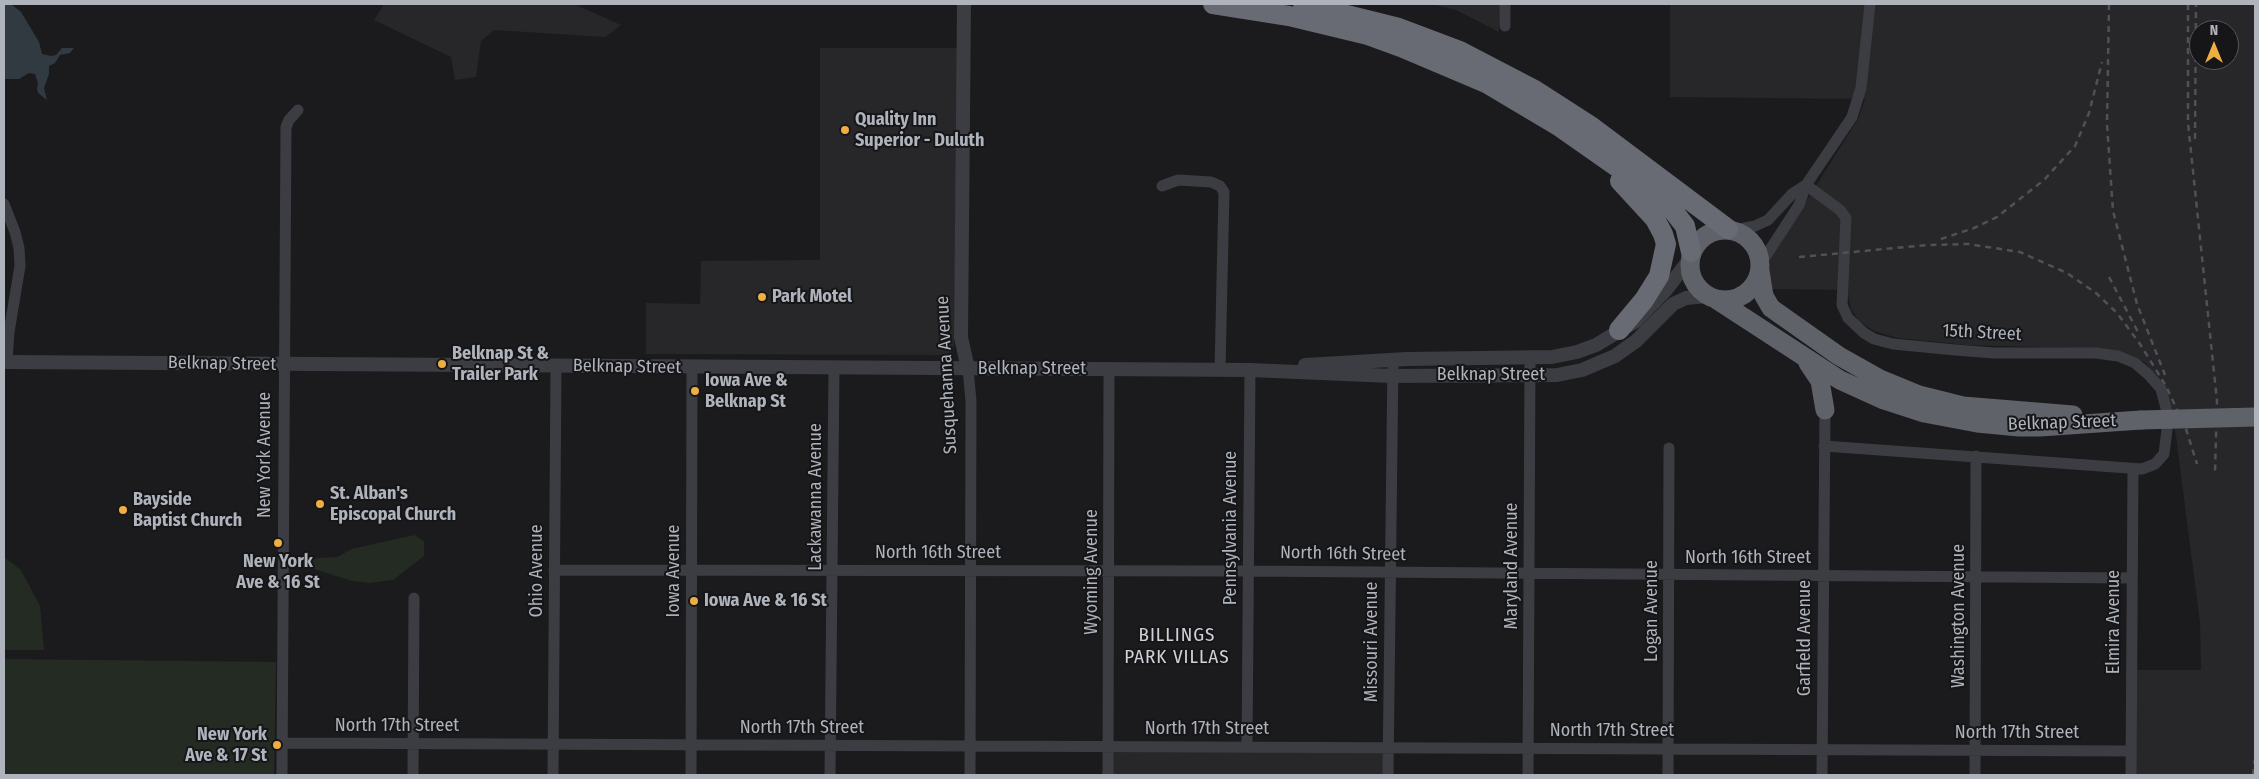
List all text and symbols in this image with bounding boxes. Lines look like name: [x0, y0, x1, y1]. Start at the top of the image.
north arrow: [2189, 20, 2239, 70]
text: N: [2210, 22, 2218, 39]
place label: Quality Inn Superior - Duluth: [855, 109, 984, 152]
marker: Quality Inn Superior - Duluth: [839, 124, 851, 136]
place label: Park Motel: [772, 286, 852, 308]
marker: Park Motel: [756, 291, 768, 303]
street label: Susquehanna Avenue: [932, 295, 962, 455]
street label: 15th Street: [1942, 320, 2022, 346]
place label: Belknap St & Trailer Park: [452, 343, 549, 386]
street label: Belknap Street: [168, 352, 276, 376]
street label: Belknap Street: [573, 355, 681, 379]
marker: Belknap St & Trailer Park: [436, 358, 448, 370]
street label: Belknap Street: [978, 358, 1086, 380]
street label: Belknap Street: [1437, 364, 1545, 386]
place label: Iowa Ave & Belknap St: [705, 370, 788, 412]
marker: Iowa Ave & Belknap St: [689, 385, 701, 397]
street label: New York Avenue: [254, 392, 276, 518]
street label: Belknap Street: [2008, 410, 2116, 436]
street label: Lackawanna Avenue: [805, 423, 827, 571]
street label: Pennsylvania Avenue: [1220, 451, 1242, 605]
place label: St. Alban's Episcopal Church: [330, 483, 456, 526]
place label: Bayside Baptist Church: [133, 489, 242, 532]
marker: St. Alban's Episcopal Church: [314, 498, 326, 510]
street label: Maryland Avenue: [1501, 503, 1523, 629]
marker: Bayside Baptist Church: [117, 504, 129, 516]
street label: Wyoming Avenue: [1081, 509, 1103, 635]
street label: Ohio Avenue: [526, 524, 548, 618]
street label: Iowa Avenue: [663, 525, 685, 617]
marker: New York Ave & 16 St: [272, 537, 284, 549]
street label: North 16th Street: [875, 542, 1001, 564]
street label: North 16th Street: [1280, 542, 1406, 566]
street label: Washington Avenue: [1948, 544, 1970, 688]
street label: North 16th Street: [1685, 547, 1811, 569]
place label: New York Ave & 16 St: [236, 551, 320, 594]
street label: Logan Avenue: [1641, 560, 1663, 662]
street label: Elmira Avenue: [2103, 570, 2125, 674]
street label: Garfield Avenue: [1794, 580, 1816, 696]
street label: Missouri Avenue: [1361, 582, 1383, 702]
place label: Iowa Ave & 16 St: [704, 590, 827, 612]
marker: Iowa Ave & 16 St: [688, 595, 700, 607]
district label: BILLINGS PARK VILLAS: [1123, 625, 1231, 669]
street label: North 17th Street: [335, 715, 459, 737]
street label: North 17th Street: [740, 717, 864, 739]
street label: North 17th Street: [1145, 718, 1269, 740]
street label: North 17th Street: [1550, 720, 1674, 742]
street label: North 17th Street: [1955, 722, 2079, 744]
place label: New York Ave & 17 St: [185, 724, 267, 766]
marker: New York Ave & 17 St: [271, 739, 283, 751]

